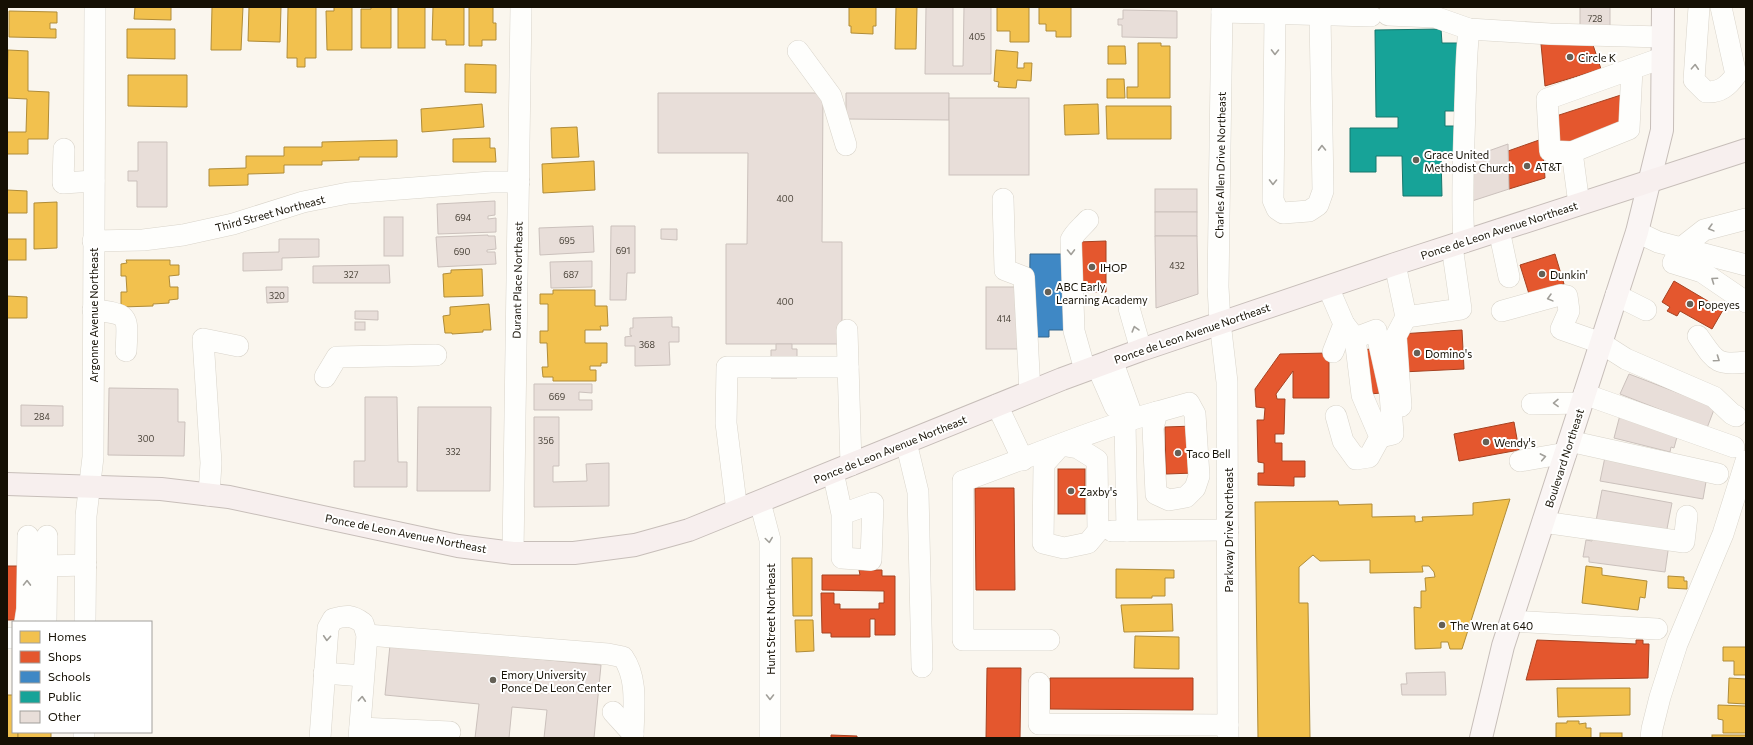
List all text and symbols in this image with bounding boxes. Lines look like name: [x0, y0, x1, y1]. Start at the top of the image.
house number: 728: [1587, 13, 1603, 24]
house number: 405: [969, 31, 985, 42]
one-way arrow: [1271, 49, 1279, 55]
place label: Circle K: [1578, 51, 1617, 64]
marker: Circle K: [1565, 52, 1575, 62]
one-way arrow: [1691, 64, 1700, 70]
street label: Charles Allen Drive Northeast: [1212, 91, 1228, 239]
one-way arrow: [1318, 145, 1326, 151]
place label: Grace United Methodist Church: [1424, 148, 1514, 174]
marker: Grace United Methodist Church: [1411, 155, 1421, 165]
place label: AT&T: [1535, 160, 1562, 173]
marker: AT&T: [1522, 161, 1532, 171]
one-way arrow: [1269, 179, 1278, 185]
street label: Third Street Northeast: [214, 192, 327, 234]
house number: 400: [776, 193, 794, 204]
street label: Ponce de Leon Avenue Northeast: [1419, 198, 1580, 262]
house number: 694: [455, 212, 472, 223]
street label: Durant Place Northeast: [509, 221, 525, 339]
one-way arrow: [1707, 224, 1714, 232]
house number: 695: [559, 235, 575, 246]
house number: 691: [616, 245, 630, 256]
house number: 690: [454, 246, 470, 257]
street label: Argonne Avenue Northeast: [87, 247, 100, 382]
one-way arrow: [1067, 249, 1075, 255]
house number: 432: [1169, 260, 1185, 271]
place label: IHOP: [1100, 261, 1127, 274]
marker: IHOP: [1087, 262, 1097, 272]
place label: Dunkin': [1550, 268, 1588, 281]
house number: 327: [344, 269, 359, 280]
house number: 687: [563, 269, 579, 280]
marker: Dunkin': [1537, 269, 1547, 279]
one-way arrow: [1711, 277, 1718, 285]
place label: ABC Early Learning Academy: [1056, 280, 1148, 306]
marker: ABC Early Learning Academy: [1043, 287, 1053, 297]
house number: 320: [269, 290, 285, 301]
one-way arrow: [1546, 293, 1553, 302]
house number: 400: [776, 296, 794, 307]
place label: Popeyes: [1698, 298, 1740, 311]
marker: Popeyes: [1685, 299, 1695, 309]
street label: Ponce de Leon Avenue Northeast: [1112, 300, 1272, 366]
house number: 414: [997, 313, 1012, 324]
one-way arrow: [1131, 326, 1140, 333]
house number: 368: [639, 339, 655, 350]
place label: Domino's: [1425, 347, 1472, 360]
marker: Domino's: [1412, 348, 1422, 358]
one-way arrow: [1713, 354, 1720, 362]
house number: 669: [549, 391, 565, 402]
one-way arrow: [1553, 399, 1559, 407]
street label: Boulevard Northeast: [1542, 406, 1586, 509]
house number: 284: [34, 411, 51, 422]
street label: Ponce de Leon Avenue Northeast: [811, 412, 969, 486]
house number: 300: [138, 433, 155, 444]
house number: 356: [538, 435, 554, 446]
place label: Wendy's: [1494, 436, 1536, 449]
marker: Wendy's: [1481, 437, 1491, 447]
house number: 332: [445, 446, 461, 457]
place label: Taco Bell: [1186, 447, 1230, 460]
marker: Taco Bell: [1173, 448, 1183, 458]
one-way arrow: [1540, 453, 1546, 462]
street label: Parkway Drive Northeast: [1222, 467, 1235, 592]
place label: Zaxby's: [1079, 485, 1117, 498]
marker: Zaxby's: [1066, 486, 1076, 496]
street label: Ponce de Leon Avenue Northeast: [324, 511, 488, 555]
one-way arrow: [764, 536, 773, 543]
street label: Hunt Street Northeast: [764, 563, 777, 675]
one-way arrow: [23, 580, 31, 586]
place label: The Wren at 640: [1450, 619, 1533, 632]
marker: The Wren at 640: [1437, 620, 1447, 630]
legend: [12, 621, 152, 733]
text: Homes: [48, 629, 86, 643]
one-way arrow: [322, 635, 331, 641]
text: Shops: [48, 649, 82, 663]
place label: Emory University Ponce De Leon Center: [501, 668, 612, 694]
text: Schools: [48, 669, 91, 683]
marker: Emory University Ponce De Leon Center: [488, 675, 498, 685]
text: Public: [48, 689, 81, 703]
one-way arrow: [766, 694, 774, 700]
one-way arrow: [357, 696, 366, 702]
text: Other: [48, 709, 81, 723]

